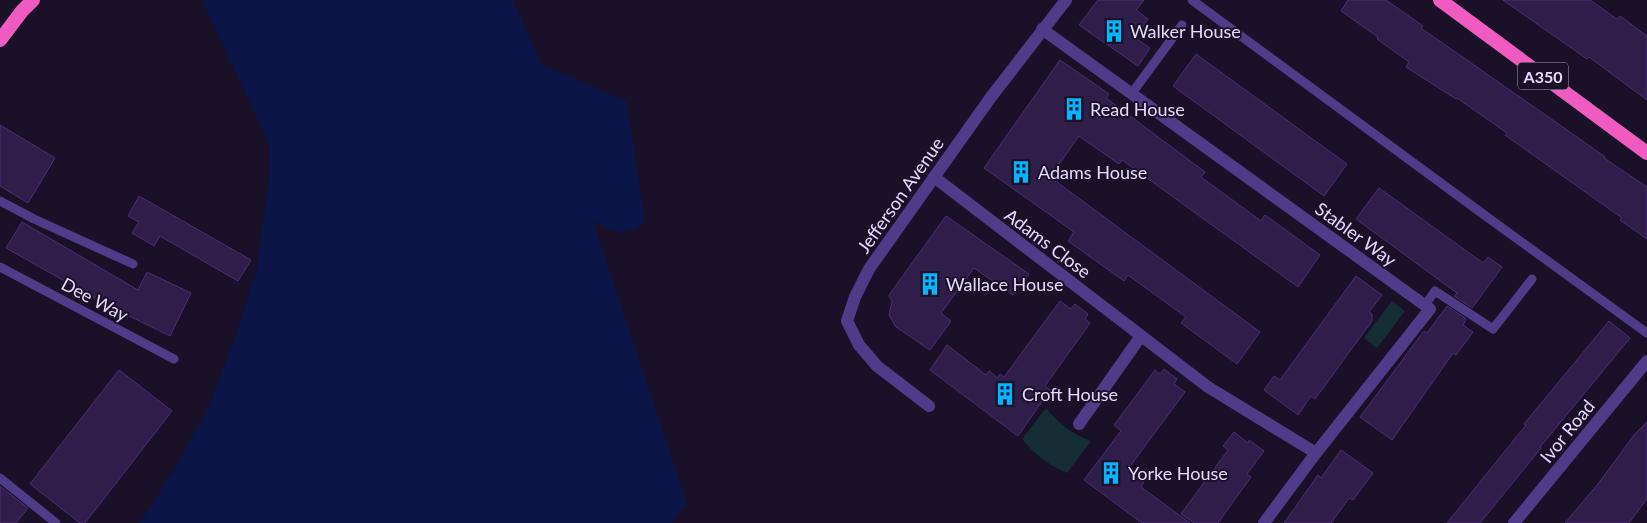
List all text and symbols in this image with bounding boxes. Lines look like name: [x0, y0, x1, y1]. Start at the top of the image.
building icon: Walker House: [1101, 18, 1127, 44]
place label: Walker House: [1130, 20, 1241, 42]
road number: A350: [1518, 62, 1568, 90]
building icon: Read House: [1061, 96, 1087, 122]
place label: Read House: [1090, 98, 1185, 120]
street label: Jefferson Avenue: [852, 133, 948, 257]
building icon: Adams House: [1008, 159, 1034, 185]
place label: Adams House: [1038, 161, 1147, 183]
street label: Stabler Way: [1311, 197, 1401, 271]
street label: Adams Close: [1001, 204, 1095, 282]
building icon: Wallace House: [917, 271, 943, 297]
street label: Dee Way: [58, 272, 133, 326]
place label: Wallace House: [946, 273, 1064, 295]
building icon: Croft House: [992, 381, 1018, 407]
place label: Croft House: [1022, 383, 1118, 405]
street label: Ivor Road: [1535, 395, 1599, 467]
building icon: Yorke House: [1098, 460, 1124, 486]
place label: Yorke House: [1128, 462, 1228, 484]

